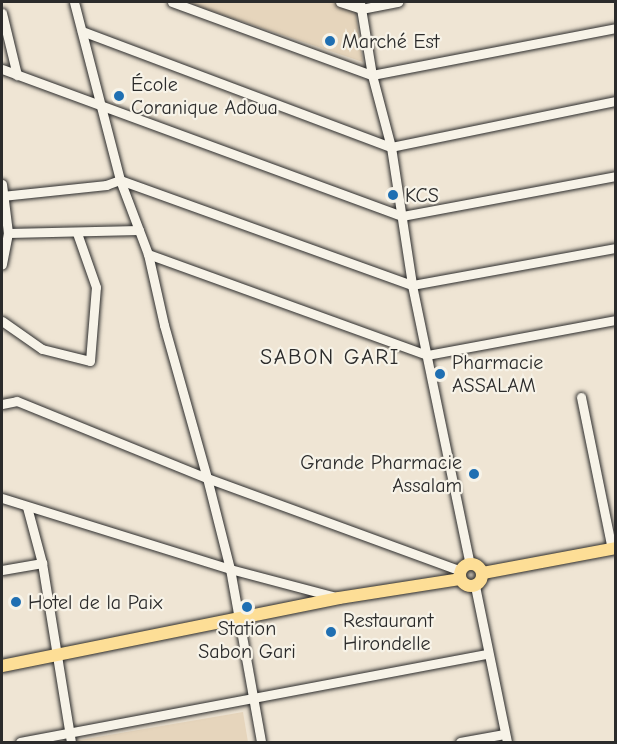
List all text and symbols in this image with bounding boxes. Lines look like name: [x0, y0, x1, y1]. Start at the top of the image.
place label: Marché Est: [342, 29, 440, 53]
marker: Marché Est: [323, 34, 337, 48]
place label: École Coranique Adoua: [131, 72, 278, 119]
marker: École Coranique Adoua: [112, 89, 126, 103]
place label: KCS: [405, 183, 439, 207]
marker: KCS: [386, 188, 400, 202]
district label: SABON GARI: [260, 345, 400, 371]
place label: Pharmacie ASSALAM: [452, 350, 543, 397]
marker: Pharmacie ASSALAM: [433, 367, 447, 381]
place label: Grande Pharmacie Assalam: [300, 450, 462, 497]
marker: Grande Pharmacie Assalam: [467, 467, 481, 481]
place label: Hotel de la Paix: [28, 590, 162, 614]
marker: Hotel de la Paix: [9, 595, 23, 609]
marker: Station Sabon Gari: [240, 600, 254, 614]
place label: Restaurant Hirondelle: [343, 608, 433, 655]
place label: Station Sabon Gari: [198, 616, 296, 663]
marker: Restaurant Hirondelle: [324, 625, 338, 639]

